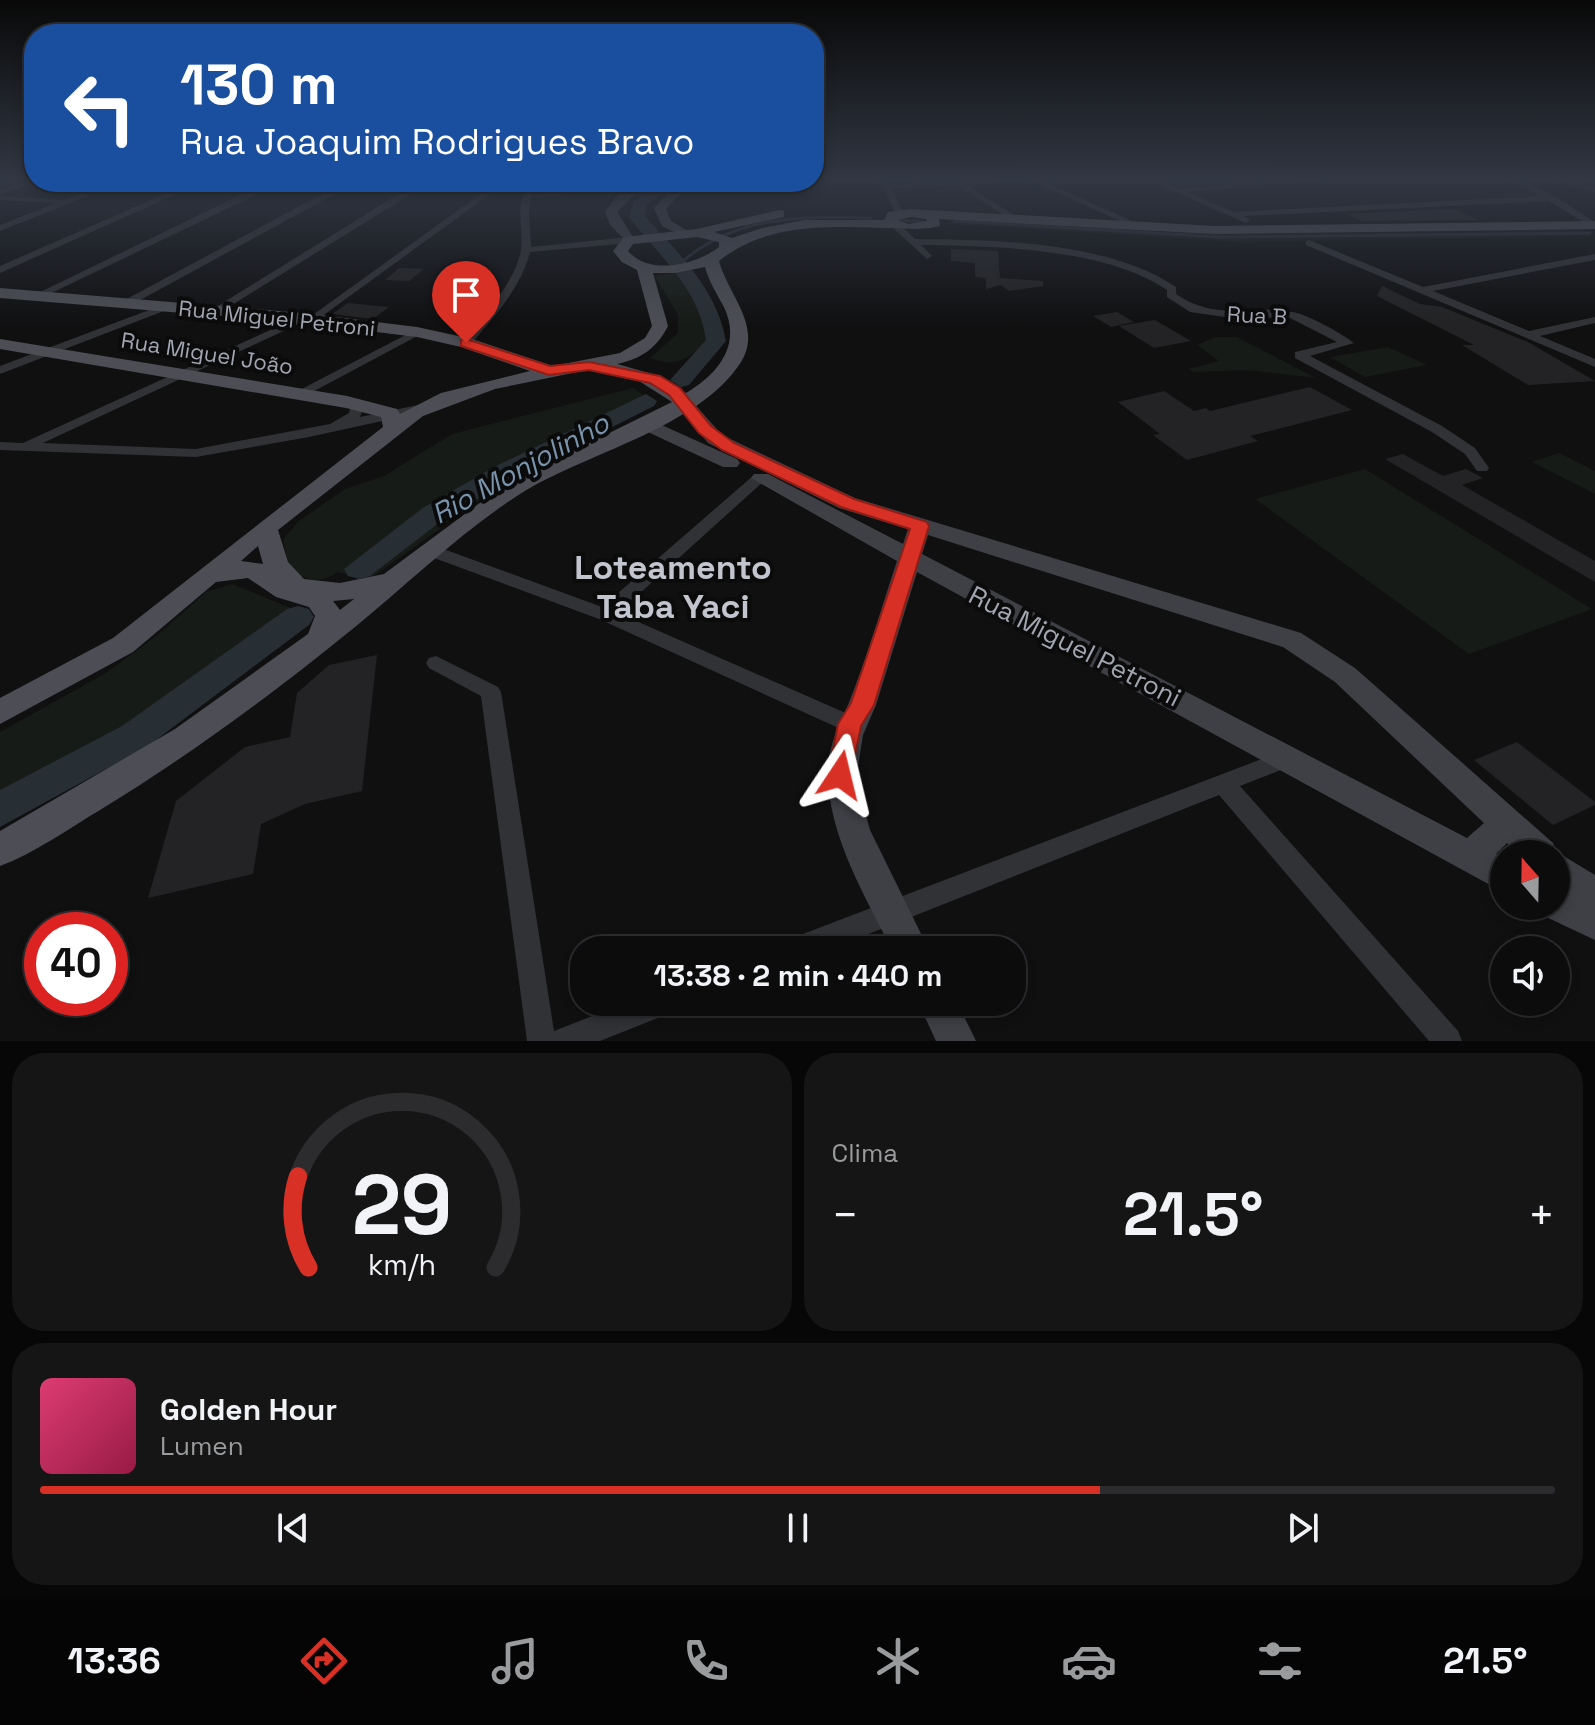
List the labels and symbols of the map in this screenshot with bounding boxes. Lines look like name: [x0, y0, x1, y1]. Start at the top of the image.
pin: [432, 261, 500, 343]
street label: Rua Miguel Petroni: [177, 294, 377, 342]
street label: Rua B: [1226, 299, 1288, 331]
street label: Rua Miguel João: [119, 326, 295, 380]
water label: Rio Monjolinho: [425, 404, 616, 532]
district label: Loteamento Taba Yaci: [574, 546, 772, 628]
street label: Rua Miguel Petroni: [963, 578, 1187, 714]
position arrow: [798, 733, 882, 817]
north arrow: [1490, 840, 1570, 920]
speed limit sign: 40: [24, 912, 128, 1016]

